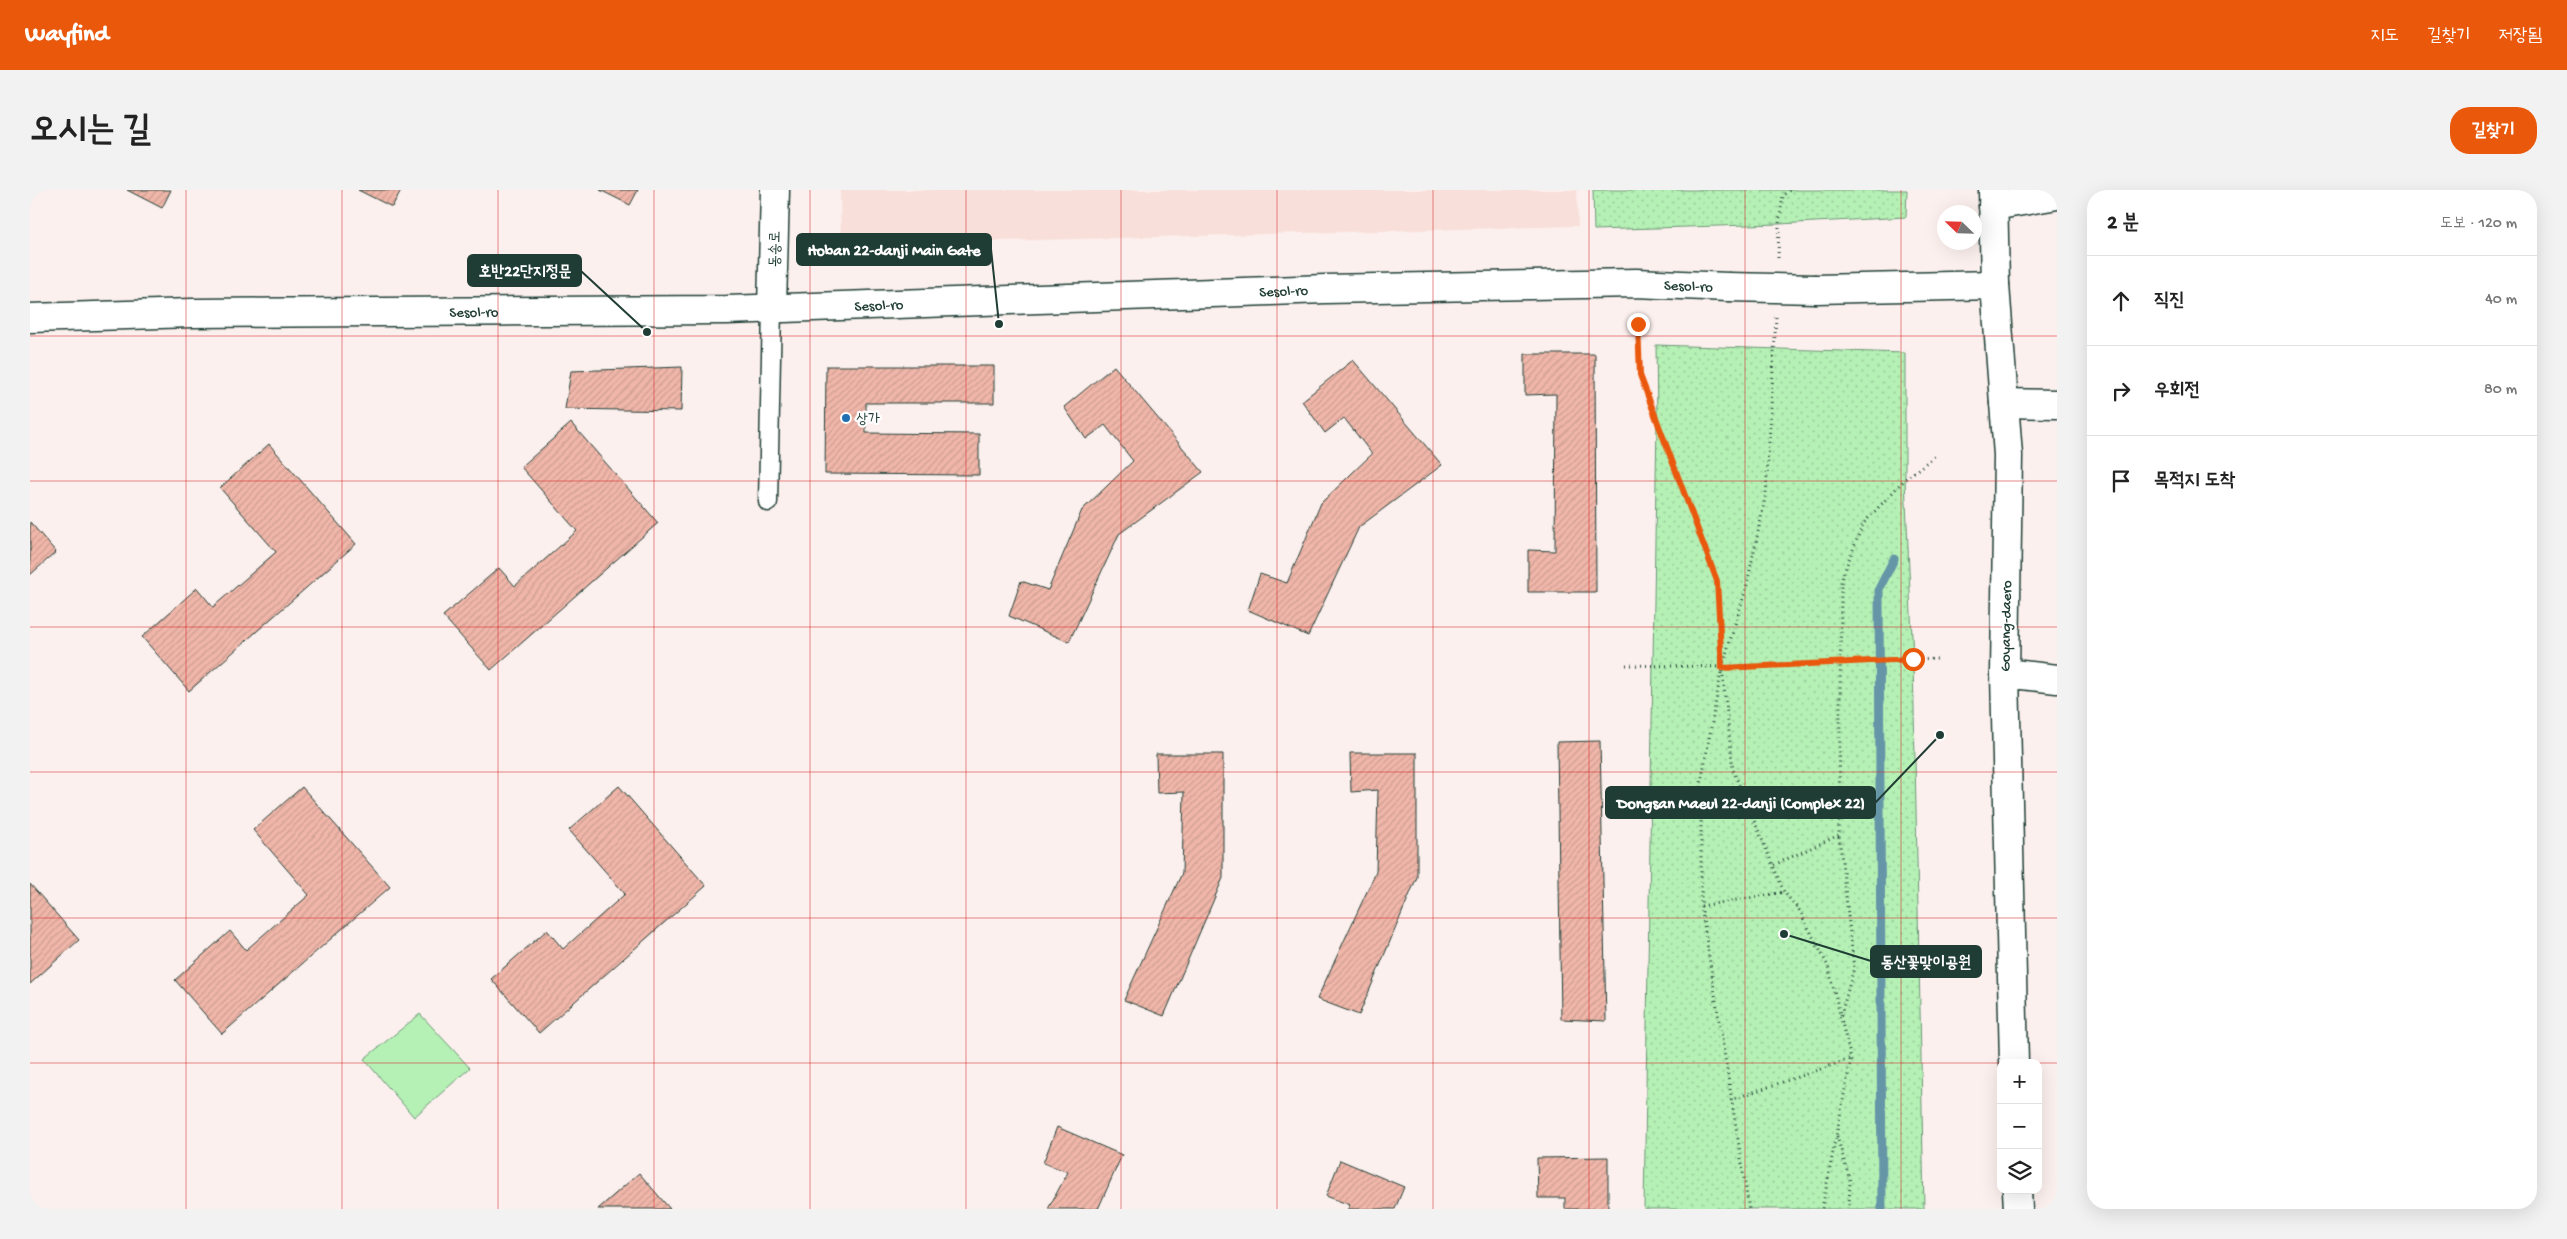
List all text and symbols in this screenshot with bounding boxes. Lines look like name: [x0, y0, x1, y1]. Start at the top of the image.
text: Wayfind: [25, 21, 109, 50]
text: 지도: [2370, 26, 2399, 47]
text: 길찾기: [2427, 26, 2471, 47]
text: 저장됨: [2499, 26, 2542, 47]
button: 길찾기: [2450, 107, 2537, 154]
text: 오시는 길: [30, 112, 151, 153]
north arrow: [1937, 205, 1982, 250]
text: 2 분: [2107, 212, 2139, 237]
text: 도보 · 120 m: [2440, 215, 2517, 234]
street label: 동송로: [767, 231, 785, 267]
callout: Hoban 22-danji Main Gate: [797, 234, 991, 265]
text: Hoban 22-danji Main Gate: [807, 243, 981, 262]
callout: 호반22단지정문: [468, 255, 581, 286]
text: 호반22단지정문: [479, 264, 572, 283]
street label: Sesol-ro: [1663, 277, 1714, 297]
street label: Sesol-ro: [1259, 283, 1309, 302]
icon: ahead: [2107, 287, 2135, 315]
text: 직진: [2154, 290, 2185, 313]
text: 40 m: [2485, 291, 2517, 310]
street label: Sesol-ro: [854, 297, 904, 317]
street label: Sesol-ro: [449, 304, 499, 323]
route end: [1627, 313, 1650, 336]
icon: right: [2107, 377, 2135, 405]
text: 우회전: [2154, 380, 2200, 403]
text: 80 m: [2484, 381, 2517, 400]
place label: 상가: [856, 411, 880, 429]
marker: 상가: [840, 412, 852, 424]
icon: arrive: [2107, 467, 2135, 495]
text: 목적지 도착: [2154, 470, 2235, 493]
street label: Goyang-daero: [1997, 580, 2017, 672]
route start: [1902, 648, 1925, 671]
callout: Dongsan Maeul 22-danji (Complex 22): [1606, 787, 1875, 818]
text: Dongsan Maeul 22-danji (Complex 22): [1615, 796, 1865, 815]
callout: 동산꽃맞이공원: [1871, 946, 1981, 977]
text: 동산꽃맞이공원: [1881, 954, 1971, 974]
map controls: [1997, 1059, 2042, 1194]
button: +: [1997, 1059, 2042, 1104]
button: −: [1997, 1104, 2042, 1149]
button: layers: [1997, 1149, 2042, 1194]

